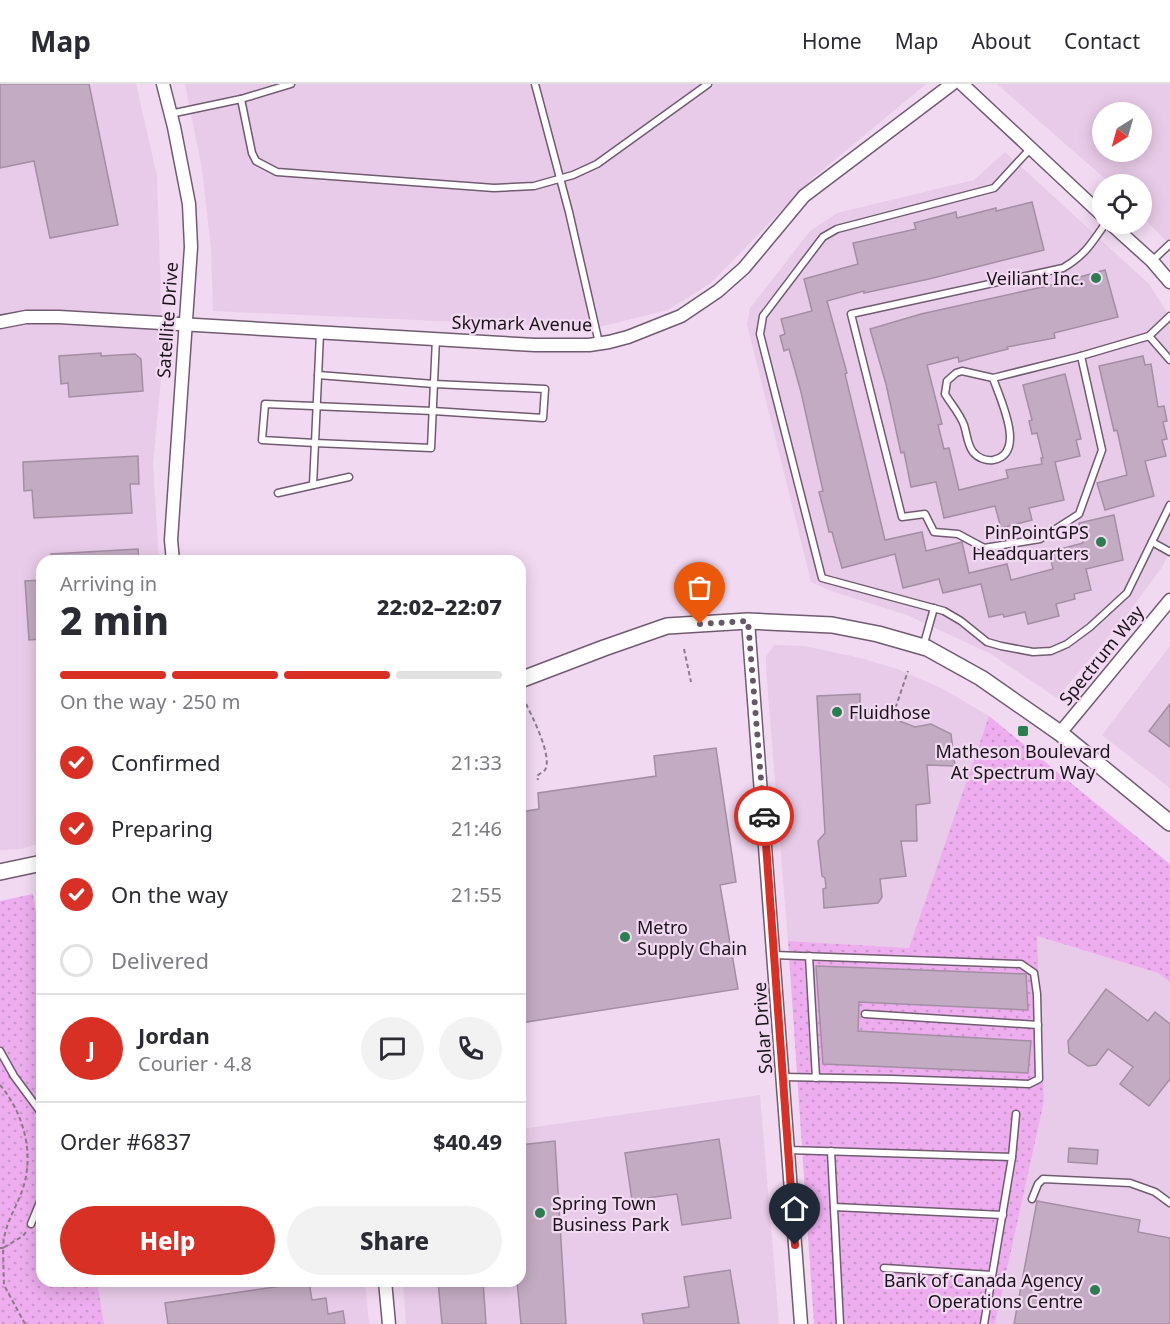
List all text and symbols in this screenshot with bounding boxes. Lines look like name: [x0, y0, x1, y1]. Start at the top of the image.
text: Map: [30, 22, 91, 60]
text: Home: [802, 27, 862, 55]
text: Map: [895, 27, 938, 55]
text: About: [971, 27, 1031, 55]
text: Contact: [1064, 27, 1140, 55]
north arrow: [1092, 102, 1152, 162]
map controls: [1092, 102, 1152, 234]
button: locate: [1092, 174, 1152, 234]
street label: Satellite Drive: [151, 261, 183, 379]
place label: Veiliant Inc.: [986, 266, 1084, 290]
marker: Veiliant Inc.: [1089, 271, 1103, 285]
street label: Skymark Avenue: [452, 310, 592, 336]
place label: PinPointGPS Headquarters: [972, 520, 1089, 565]
marker: PinPointGPS Headquarters: [1094, 535, 1108, 549]
pin: [674, 562, 725, 624]
text: Arriving in: [60, 570, 157, 597]
icon: bag: [683, 571, 716, 604]
text: 22:02–22:07: [377, 591, 502, 621]
text: 2 min: [60, 593, 169, 646]
street label: Spectrum Way: [1053, 599, 1149, 710]
text: On the way · 250 m: [60, 688, 240, 715]
place label: Fluidhose: [849, 700, 931, 724]
marker: Fluidhose: [830, 705, 844, 719]
marker: Matheson Boulevard At Spectrum Way: [1016, 724, 1030, 738]
place label: Matheson Boulevard At Spectrum Way: [935, 739, 1111, 784]
icon: check: [60, 746, 93, 779]
text: Confirmed: [111, 747, 221, 777]
text: 21:33: [451, 749, 502, 776]
courier: [734, 786, 794, 846]
icon: car: [748, 800, 781, 833]
icon: check: [60, 812, 93, 845]
text: Preparing: [111, 813, 213, 843]
text: 21:46: [451, 815, 502, 842]
icon: check: [60, 878, 93, 911]
text: On the way: [111, 879, 228, 909]
text: 21:55: [451, 881, 502, 908]
place label: Metro Supply Chain: [637, 915, 747, 960]
marker: Metro Supply Chain: [618, 930, 632, 944]
text: Delivered: [111, 945, 209, 975]
street label: Solar Drive: [747, 981, 777, 1075]
button: chat: [361, 1017, 424, 1080]
button: phone: [439, 1017, 502, 1080]
text: Jordan: [138, 1020, 210, 1050]
text: J: [88, 1033, 95, 1063]
text: Courier · 4.8: [138, 1050, 252, 1077]
text: Order #6837: [60, 1126, 191, 1156]
text: $40.49: [433, 1126, 502, 1156]
pin: [769, 1183, 820, 1245]
place label: Spring Town Business Park: [552, 1191, 670, 1236]
icon: home: [778, 1192, 811, 1225]
button: Help: [60, 1206, 275, 1275]
button: Share: [287, 1206, 502, 1275]
marker: Spring Town Business Park: [533, 1206, 547, 1220]
place label: Bank of Canada Agency Operations Centre: [884, 1268, 1084, 1313]
marker: Bank of Canada Agency Operations Centre: [1088, 1283, 1102, 1297]

